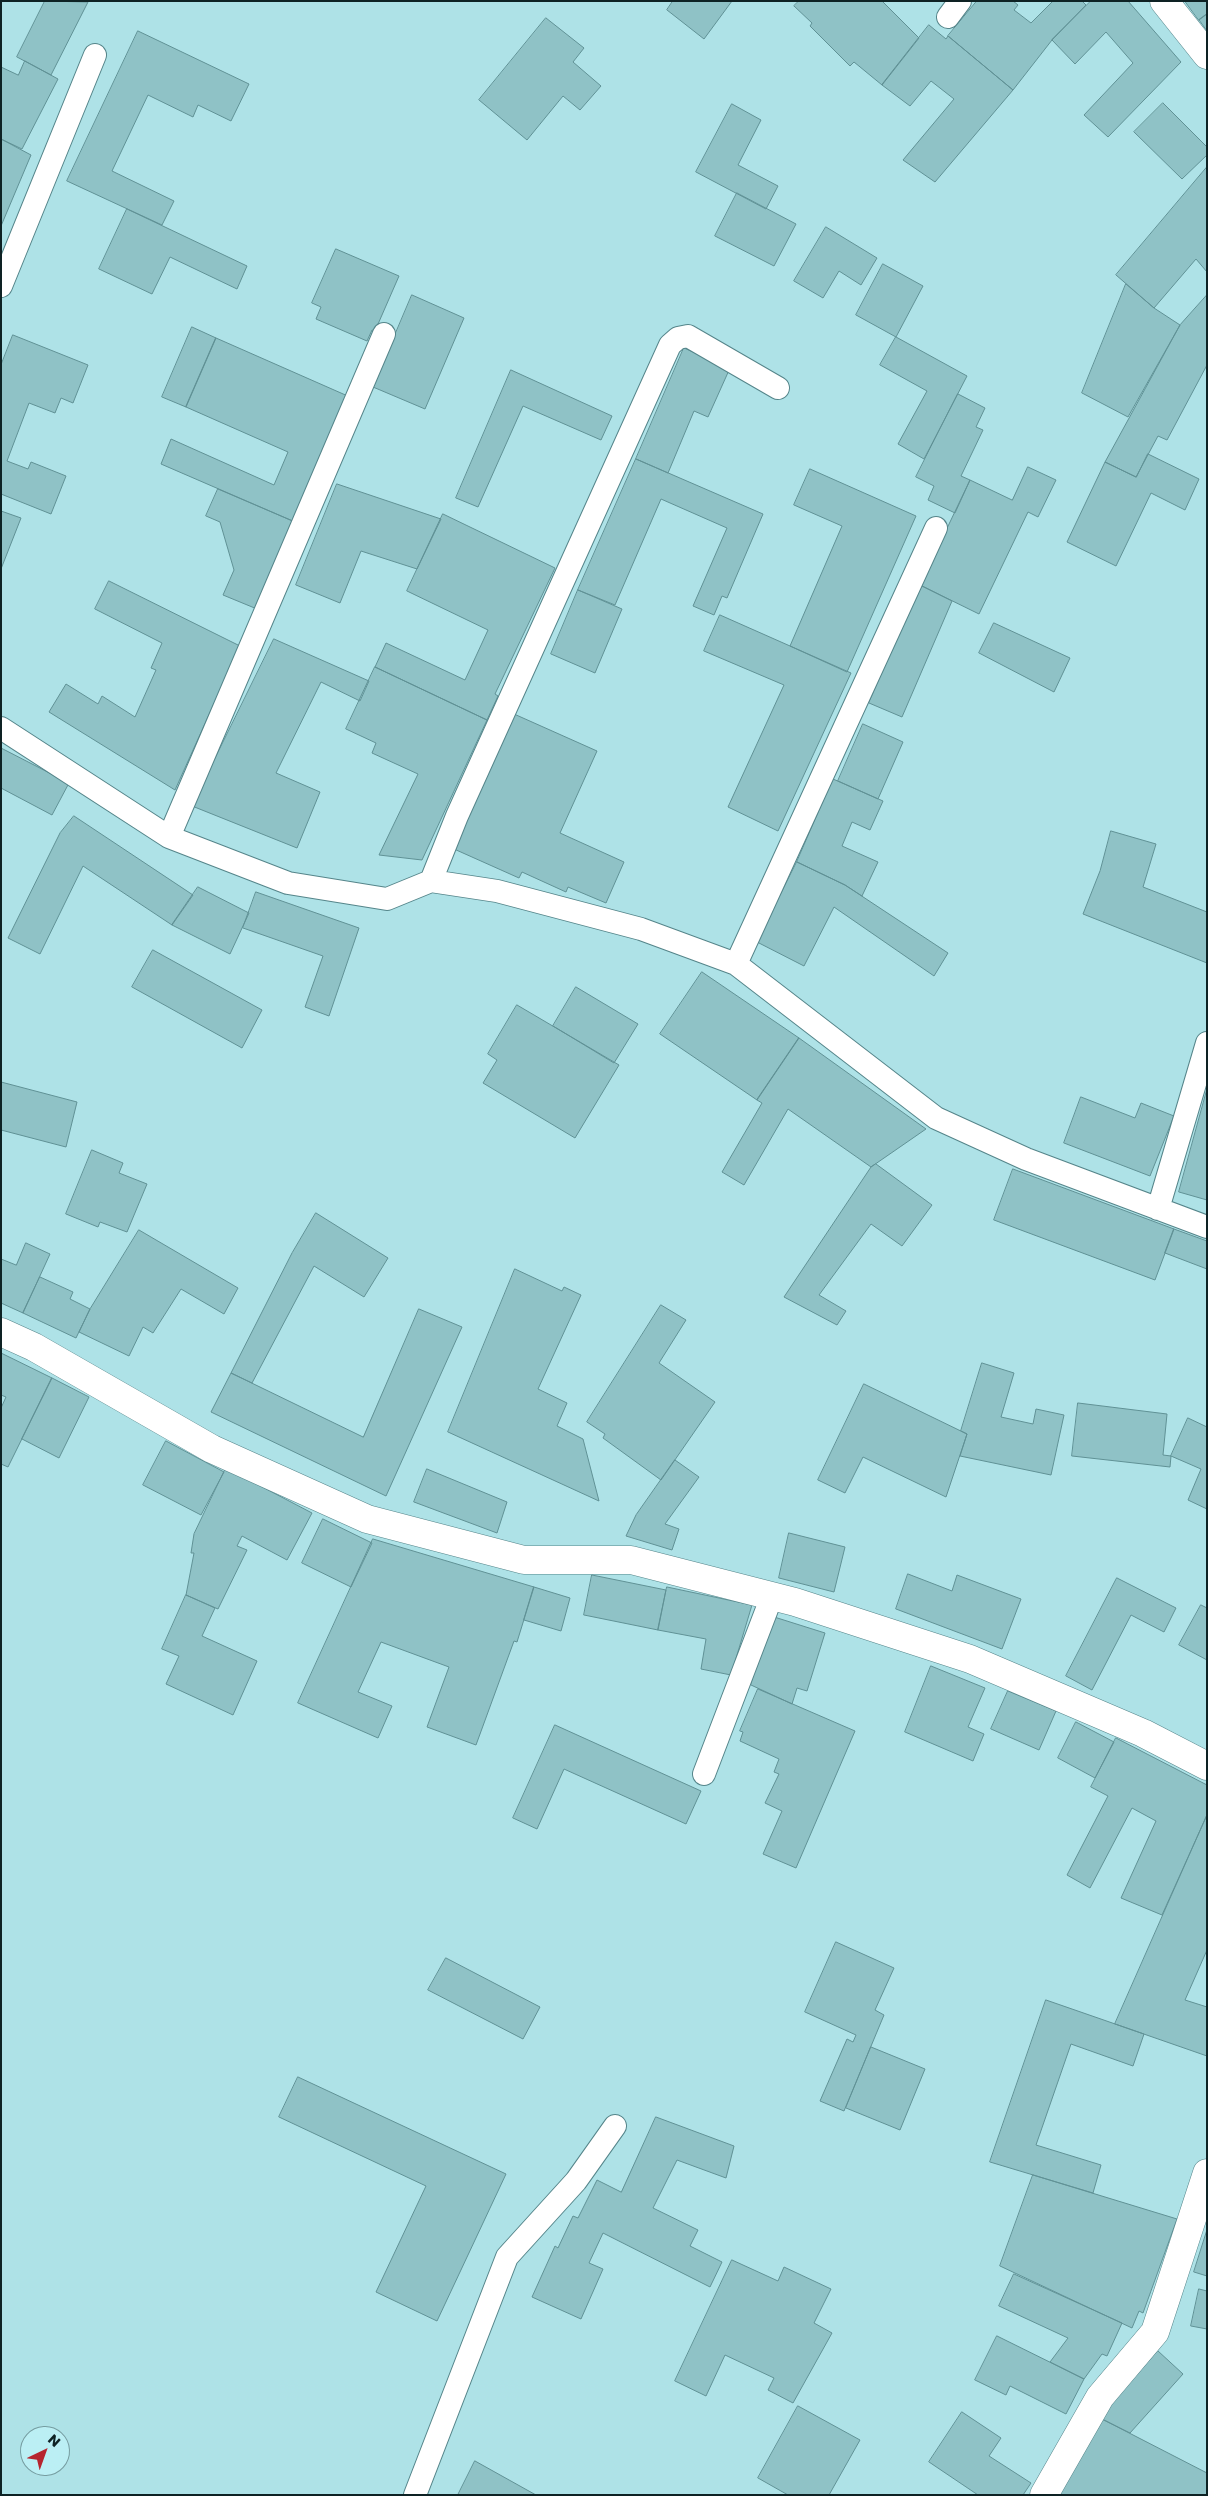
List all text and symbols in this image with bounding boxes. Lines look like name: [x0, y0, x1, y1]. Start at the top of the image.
north arrow: [20, 2426, 70, 2476]
text: N: [44, 2430, 65, 2452]

